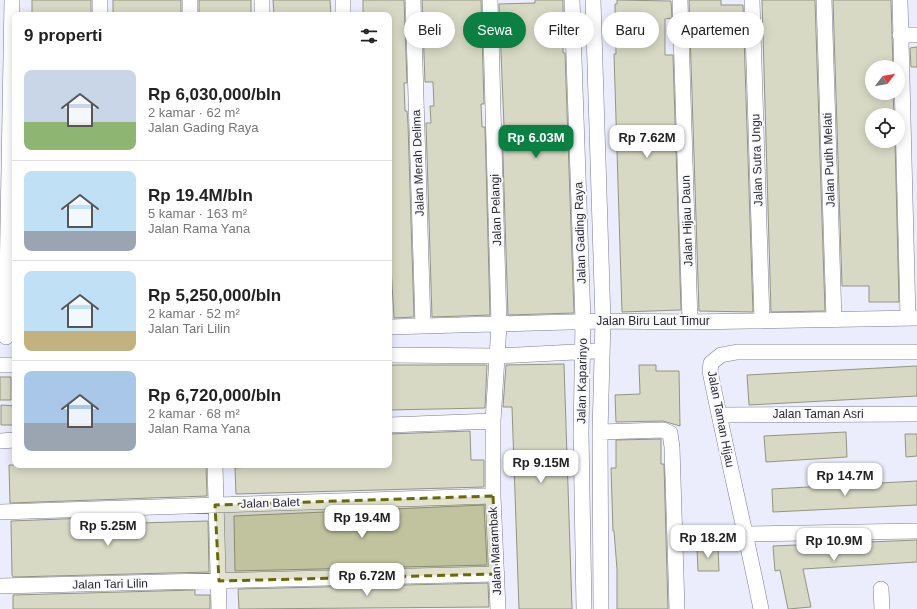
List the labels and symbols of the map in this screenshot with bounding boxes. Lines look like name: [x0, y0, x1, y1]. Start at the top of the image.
north arrow: [865, 60, 905, 100]
street label: Jalan Merah Delima: [409, 109, 427, 217]
street label: Jalan Putih Melati: [820, 112, 838, 208]
street label: Jalan Sutra Ungu: [748, 113, 766, 207]
pin: Rp 6.03M: [495, 125, 577, 159]
pin: Rp 7.62M: [606, 125, 688, 159]
street label: Jalan Pelangi: [488, 174, 504, 246]
street label: Jalan Hijau Daun: [678, 175, 696, 267]
street label: Jalan Gading Raya: [571, 181, 589, 284]
street label: Jalan Biru Laut Timur: [596, 314, 710, 328]
street label: Jalan Kaparinyo: [574, 338, 590, 424]
street label: Jalan Taman Hijau: [705, 369, 737, 469]
street label: Jalan Taman Asri: [772, 407, 864, 421]
pin: Rp 9.15M: [500, 450, 582, 484]
pin: Rp 14.7M: [804, 463, 886, 497]
street label: Jalan Balet: [240, 495, 301, 511]
pin: Rp 19.4M: [321, 505, 403, 539]
street label: Jalan Marambak: [486, 505, 504, 596]
pin: Rp 5.25M: [67, 513, 149, 547]
pin: Rp 18.2M: [667, 525, 749, 559]
pin: Rp 10.9M: [793, 528, 875, 562]
pin: Rp 6.72M: [326, 563, 408, 597]
street label: Jalan Tari Lilin: [72, 576, 148, 592]

